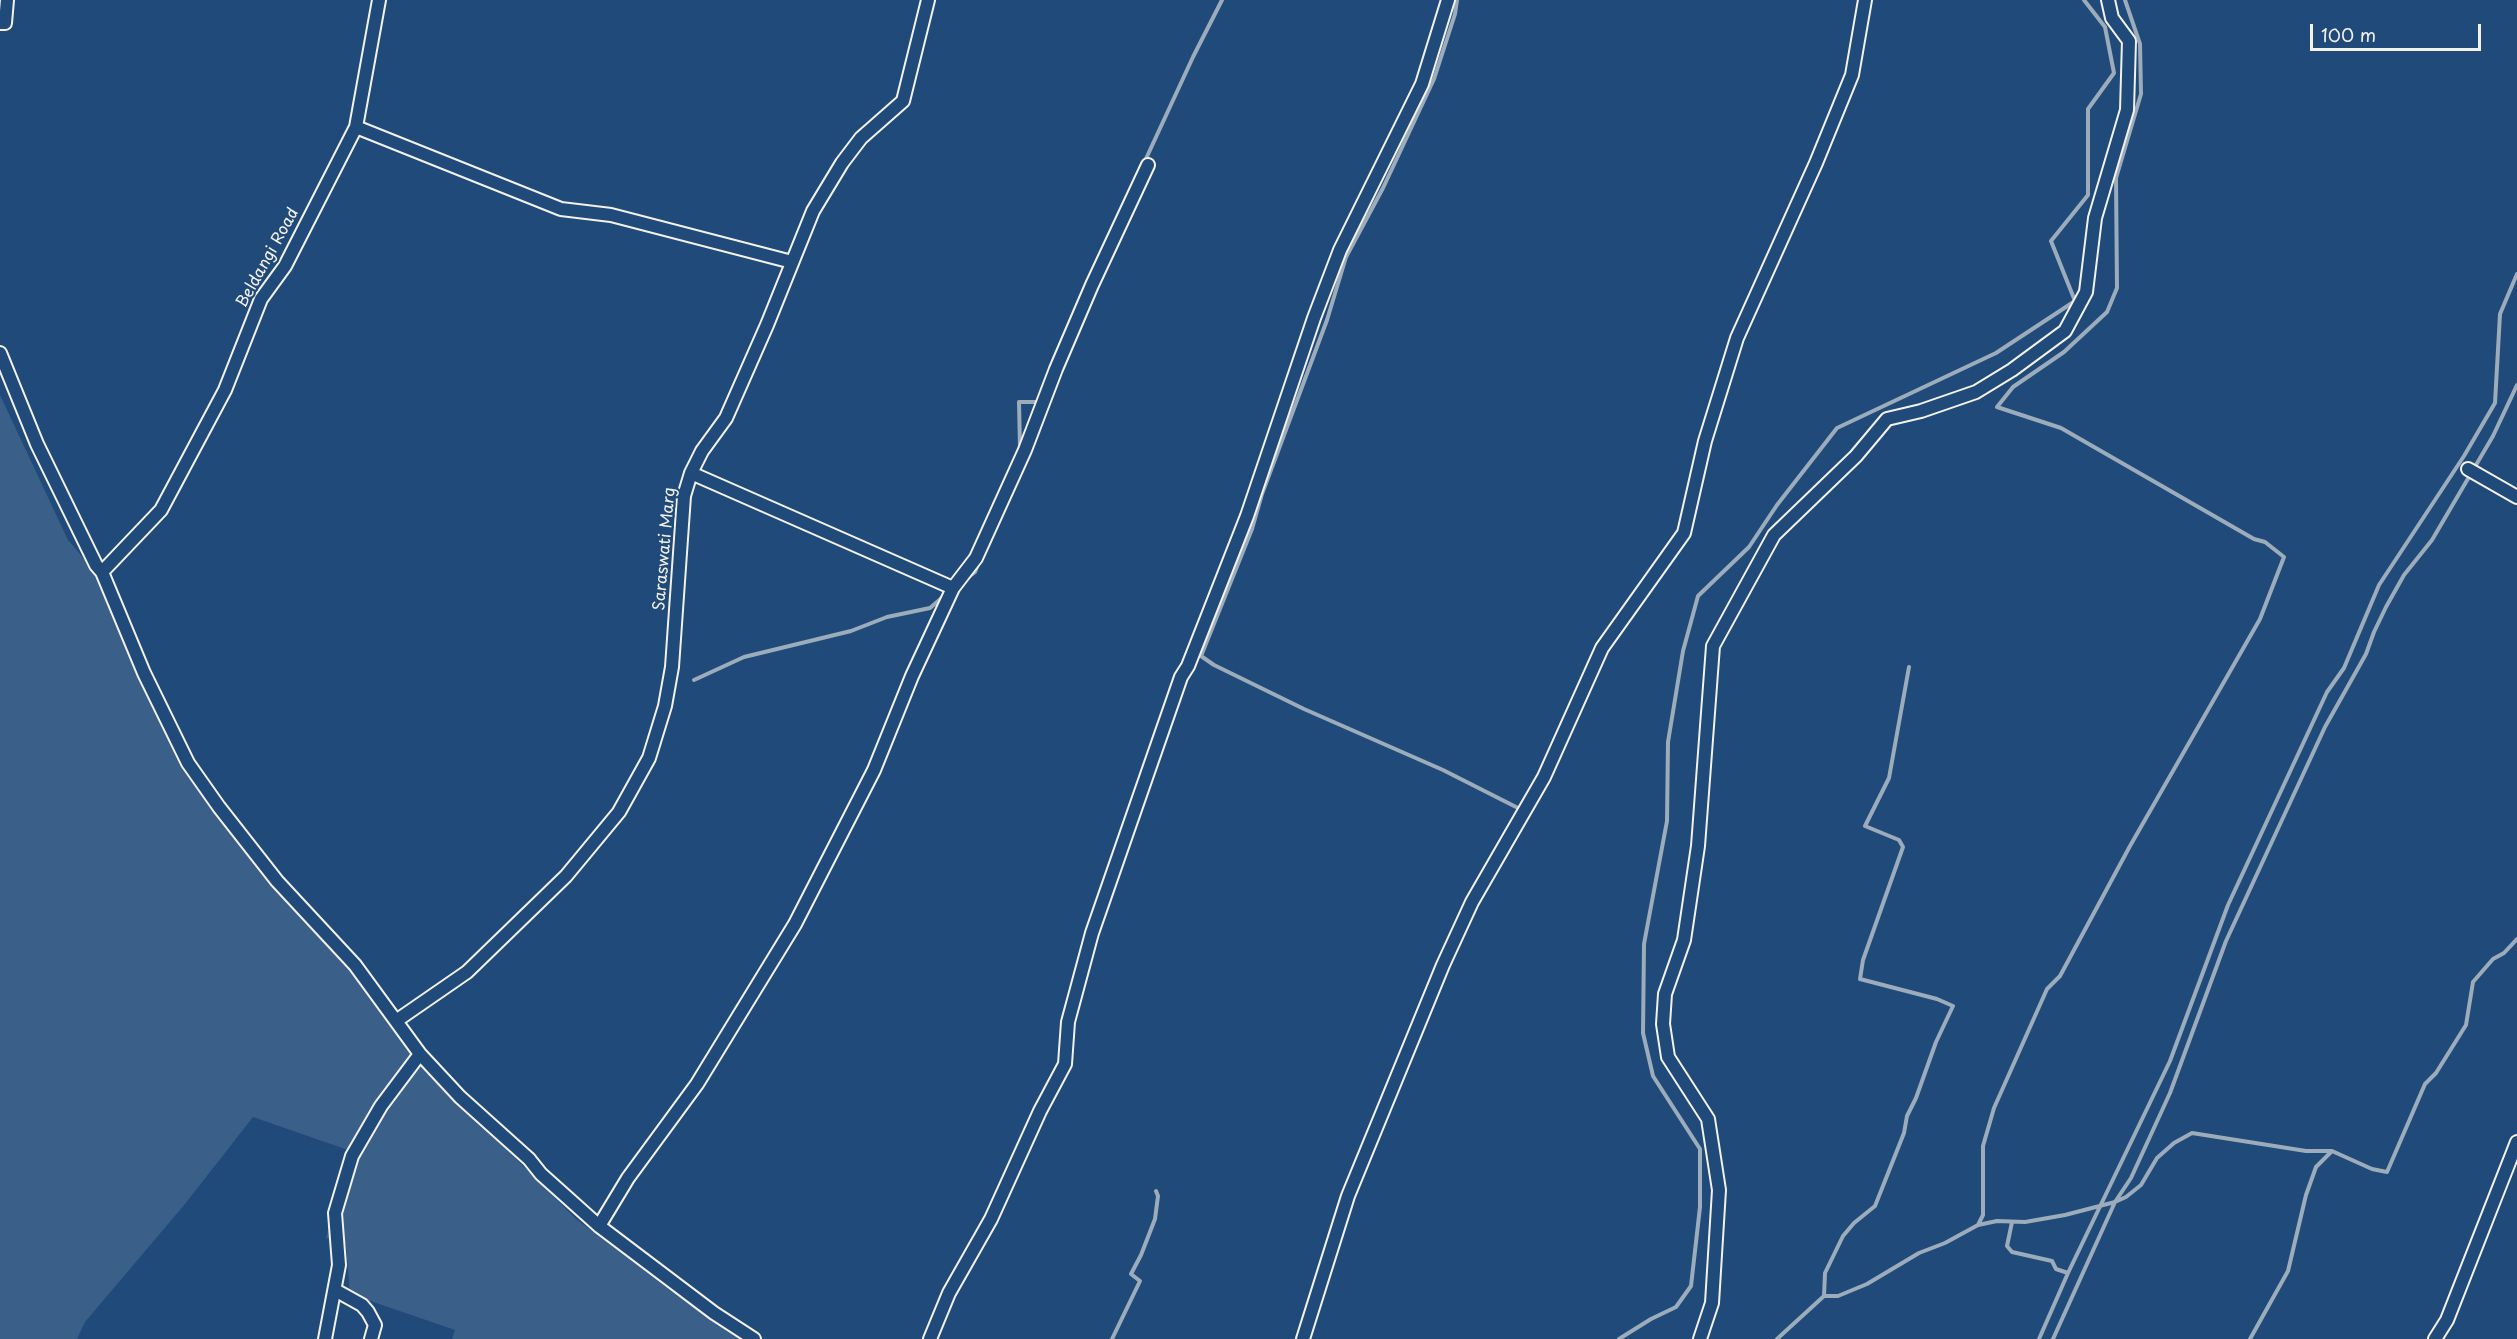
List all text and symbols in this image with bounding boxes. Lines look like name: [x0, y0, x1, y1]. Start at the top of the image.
scale bar: [2313, 12, 2484, 50]
text: 100 m: [2321, 21, 2376, 48]
street label: Beldangi Road: [233, 205, 303, 311]
street label: Saraswati Marg: [650, 487, 680, 611]

